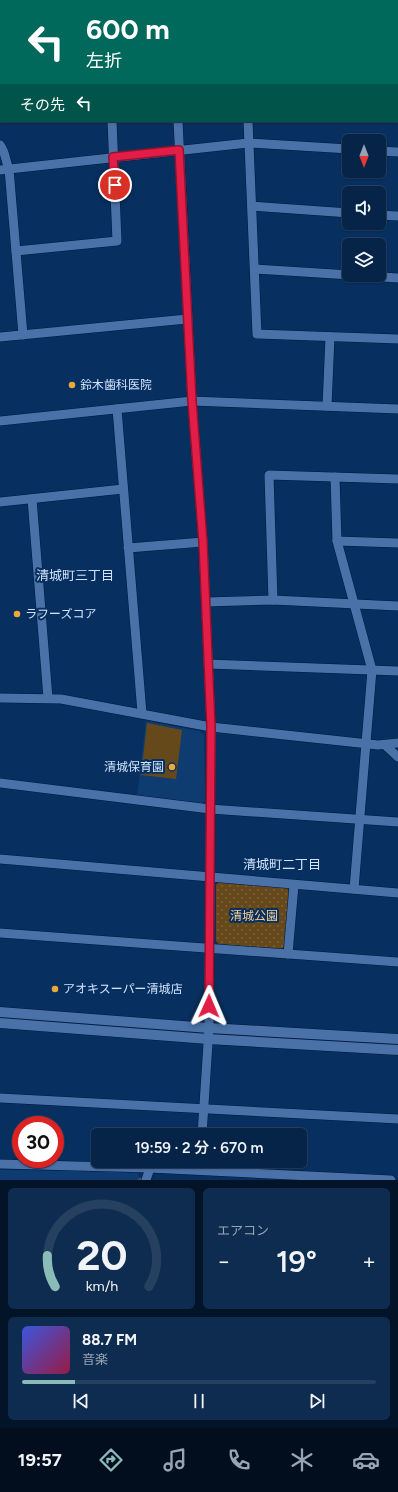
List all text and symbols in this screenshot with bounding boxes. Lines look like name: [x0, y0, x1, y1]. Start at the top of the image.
text: 600 m: [86, 12, 170, 46]
icon: left: [20, 16, 72, 68]
text: 左折: [86, 50, 122, 72]
icon: left: [73, 92, 95, 114]
text: その先: [20, 96, 65, 114]
north arrow: [342, 134, 386, 178]
map controls: [342, 134, 386, 282]
pin: [98, 168, 132, 202]
icon: arrive: [104, 174, 126, 196]
button: sound: [342, 186, 386, 230]
button: layers: [342, 238, 386, 282]
place label: 鈴木歯科医院: [80, 378, 152, 392]
marker: 鈴木歯科医院: [67, 380, 77, 390]
district label: 清城町三丁目: [36, 568, 114, 583]
place label: ラフーズコア: [25, 607, 96, 621]
marker: ラフーズコア: [12, 609, 22, 619]
place label: 清城保育園: [104, 760, 164, 774]
marker: 清城保育園: [167, 762, 177, 772]
district label: 清城町二丁目: [243, 857, 321, 872]
park label: 清城公園: [230, 909, 278, 923]
place label: アオキスーパー清城店: [63, 982, 183, 996]
marker: アオキスーパー清城店: [50, 984, 60, 994]
position arrow: [188, 985, 230, 1027]
speed limit sign: 30: [12, 1116, 64, 1168]
text: 19:59 · 2 分 · 670 m: [135, 1139, 263, 1157]
text: エアコン: [217, 1223, 269, 1238]
text: 20: [76, 1229, 127, 1279]
text: 19°: [276, 1243, 317, 1280]
text: −: [217, 1248, 231, 1275]
text: +: [362, 1248, 376, 1275]
text: km/h: [85, 1276, 118, 1294]
text: 88.7 FM: [82, 1331, 137, 1349]
text: 音楽: [82, 1352, 108, 1367]
icon: previous: [70, 1390, 92, 1412]
icon: pause: [188, 1390, 210, 1412]
icon: next: [306, 1390, 328, 1412]
icon: directions: [97, 1446, 125, 1474]
icon: music: [161, 1446, 189, 1474]
icon: phone: [225, 1446, 253, 1474]
icon: climate: [288, 1446, 316, 1474]
icon: car: [352, 1446, 380, 1474]
text: 19:57: [18, 1449, 62, 1471]

